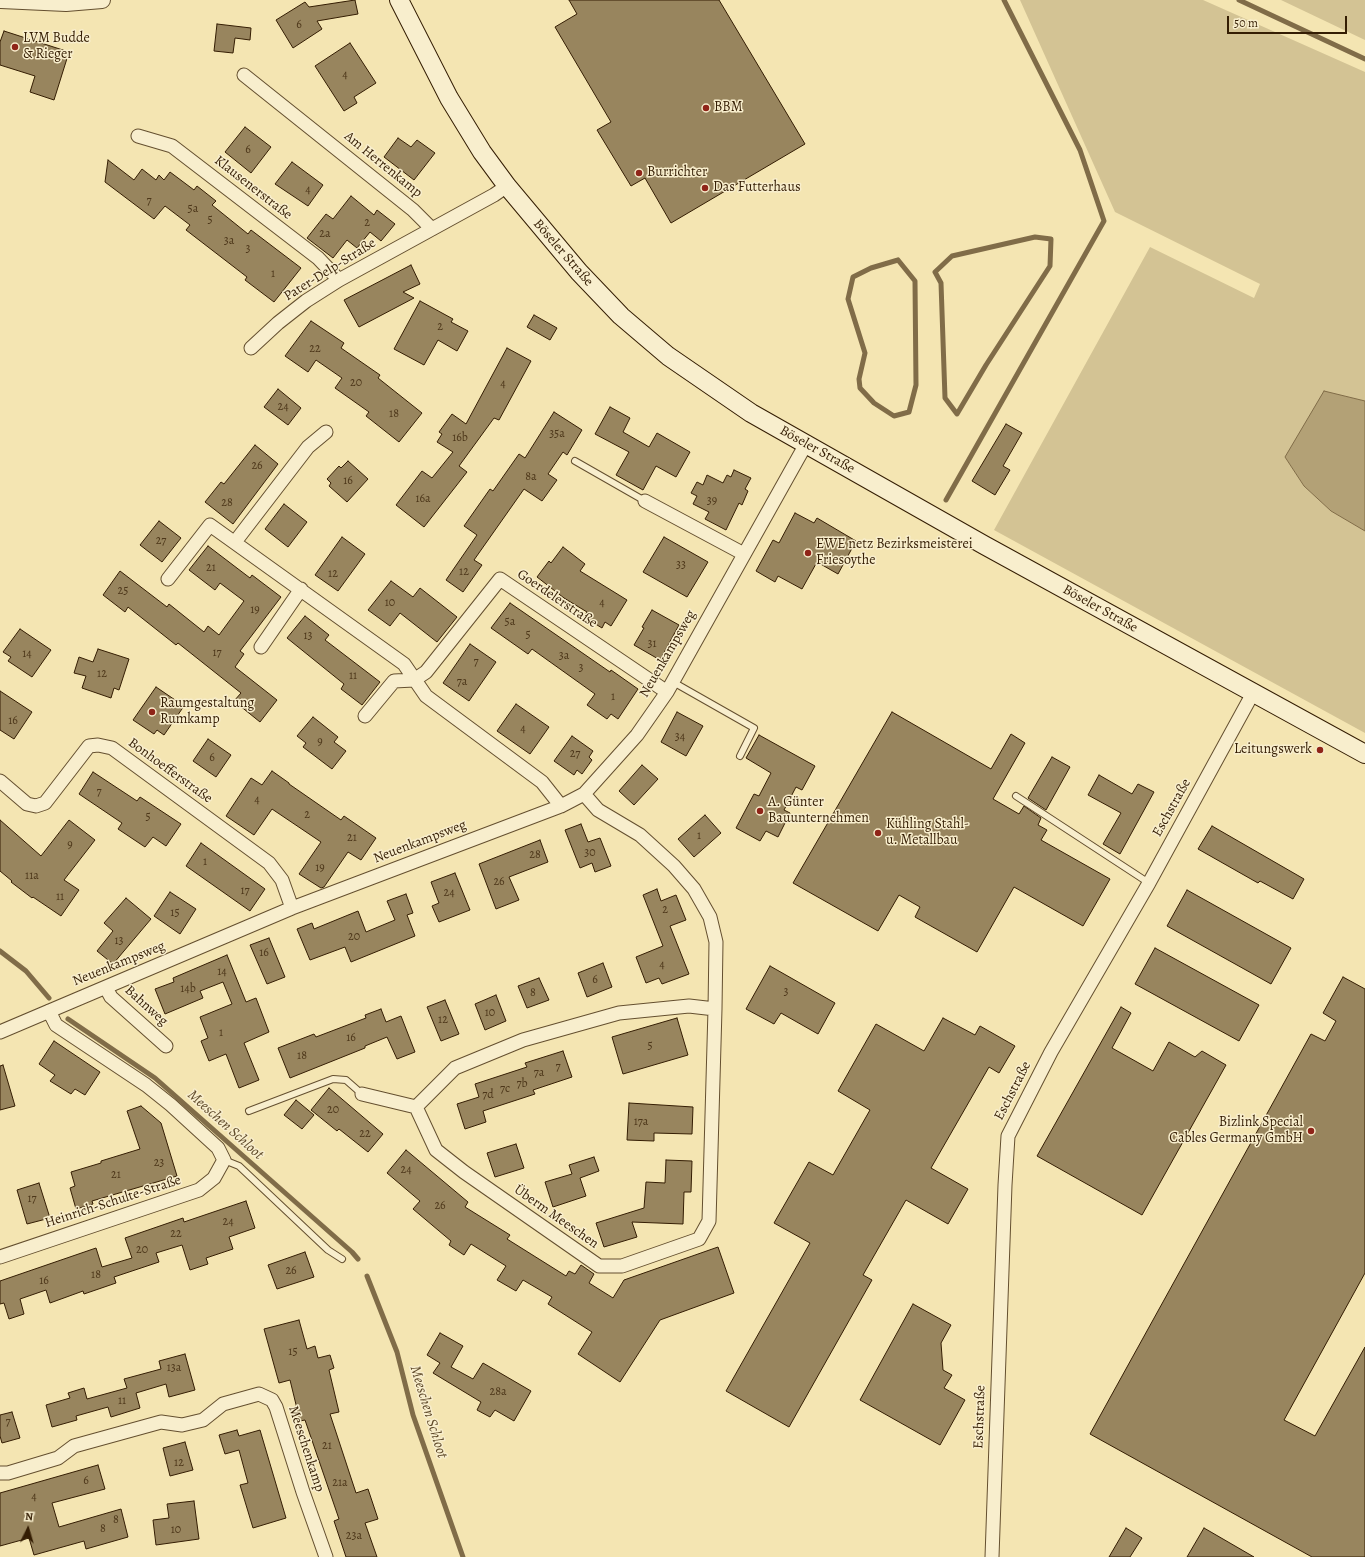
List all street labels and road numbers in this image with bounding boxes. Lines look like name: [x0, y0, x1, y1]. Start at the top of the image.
street label: Am Herrenkamp: [341, 128, 425, 202]
street label: Klausenerstraße: [211, 152, 295, 224]
street label: Böseler Straße: [529, 216, 597, 290]
street label: Pater-Delp-Straße: [281, 235, 379, 305]
street label: Böseler Straße: [777, 422, 857, 478]
street label: Goerdelerstraße: [514, 566, 600, 632]
street label: Böseler Straße: [1060, 581, 1140, 637]
street label: Neuenkampsweg: [636, 607, 700, 701]
street label: Bonhoefferstraße: [124, 735, 216, 807]
street label: Eschstraße: [1149, 776, 1195, 840]
street label: Neuenkampsweg: [371, 817, 469, 867]
street label: Neuenkampsweg: [70, 938, 168, 990]
street label: Bahnweg: [121, 982, 171, 1030]
street label: Eschstraße: [991, 1059, 1035, 1123]
street label: Heinrich-Schulte-Straße: [43, 1172, 183, 1232]
street label: Überm Meeschen: [510, 1181, 602, 1253]
street label: Eschstraße: [970, 1385, 990, 1449]
street label: Meeschenkamp: [284, 1404, 328, 1494]

